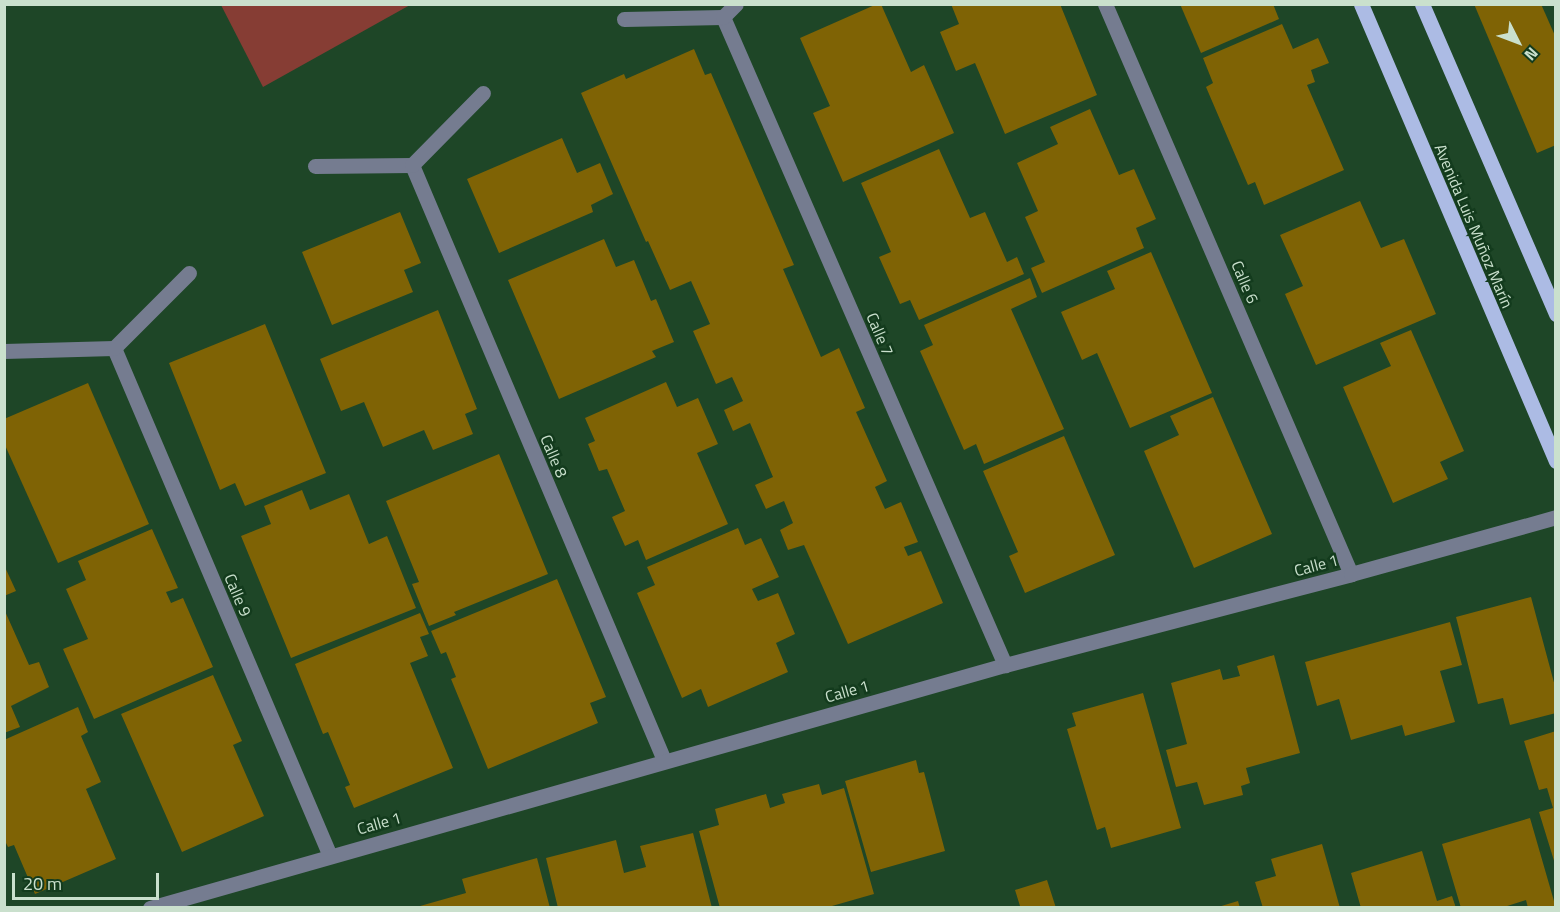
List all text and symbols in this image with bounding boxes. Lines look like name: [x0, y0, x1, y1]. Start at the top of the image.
north arrow: [1488, 12, 1548, 72]
text: N: [1519, 42, 1544, 66]
street label: Avenida Luis Muñoz Marín: [1431, 141, 1517, 311]
street label: Calle 6: [1227, 258, 1263, 306]
street label: Calle 7: [862, 310, 898, 358]
street label: Calle 8: [536, 432, 572, 480]
street label: Calle 1: [1292, 550, 1340, 580]
street label: Calle 9: [220, 571, 256, 619]
street label: Calle 1: [823, 676, 871, 706]
street label: Calle 1: [355, 808, 403, 838]
scale bar: [15, 861, 162, 899]
text: 20 m: [23, 870, 62, 897]

